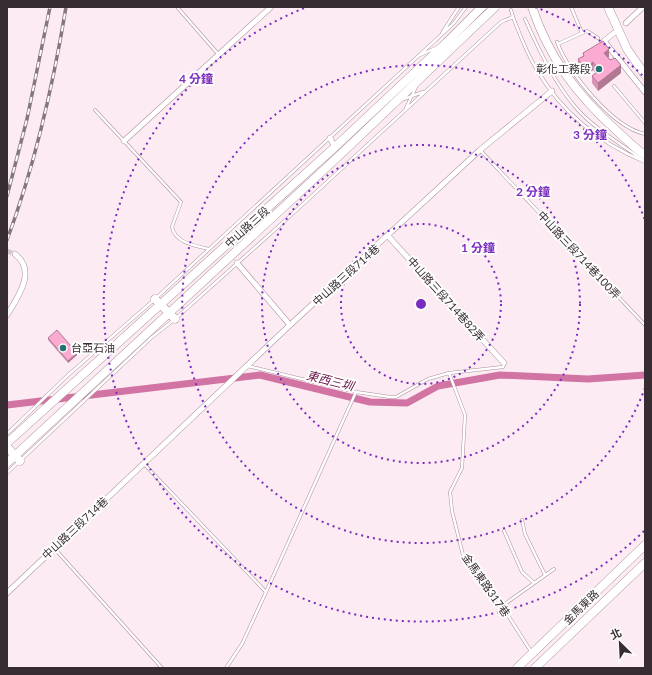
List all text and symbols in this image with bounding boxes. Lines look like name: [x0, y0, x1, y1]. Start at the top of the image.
place label: 彰化工務段: [536, 62, 591, 75]
marker: 彰化工務段: [594, 64, 604, 74]
text: 4 分鐘: [179, 71, 213, 86]
text: 3 分鐘: [573, 127, 607, 142]
text: 2 分鐘: [516, 184, 550, 199]
street label: 中山路三段: [222, 203, 271, 250]
street label: 中山路三段714巷100弄: [535, 208, 623, 301]
text: 1 分鐘: [461, 240, 495, 255]
street label: 中山路三段714巷: [310, 241, 382, 308]
street label: 中山路三段714巷82弄: [405, 254, 488, 343]
centre of rings: [414, 297, 428, 311]
place label: 台亞石油: [71, 341, 115, 354]
marker: 台亞石油: [58, 343, 68, 353]
water label: 東西三圳: [305, 367, 357, 394]
street label: 中山路三段714巷: [39, 494, 110, 561]
street label: 金馬東路317巷: [460, 551, 513, 619]
street label: 金馬東路: [560, 587, 601, 627]
north arrow: [600, 623, 640, 663]
text: 北: [608, 625, 623, 642]

